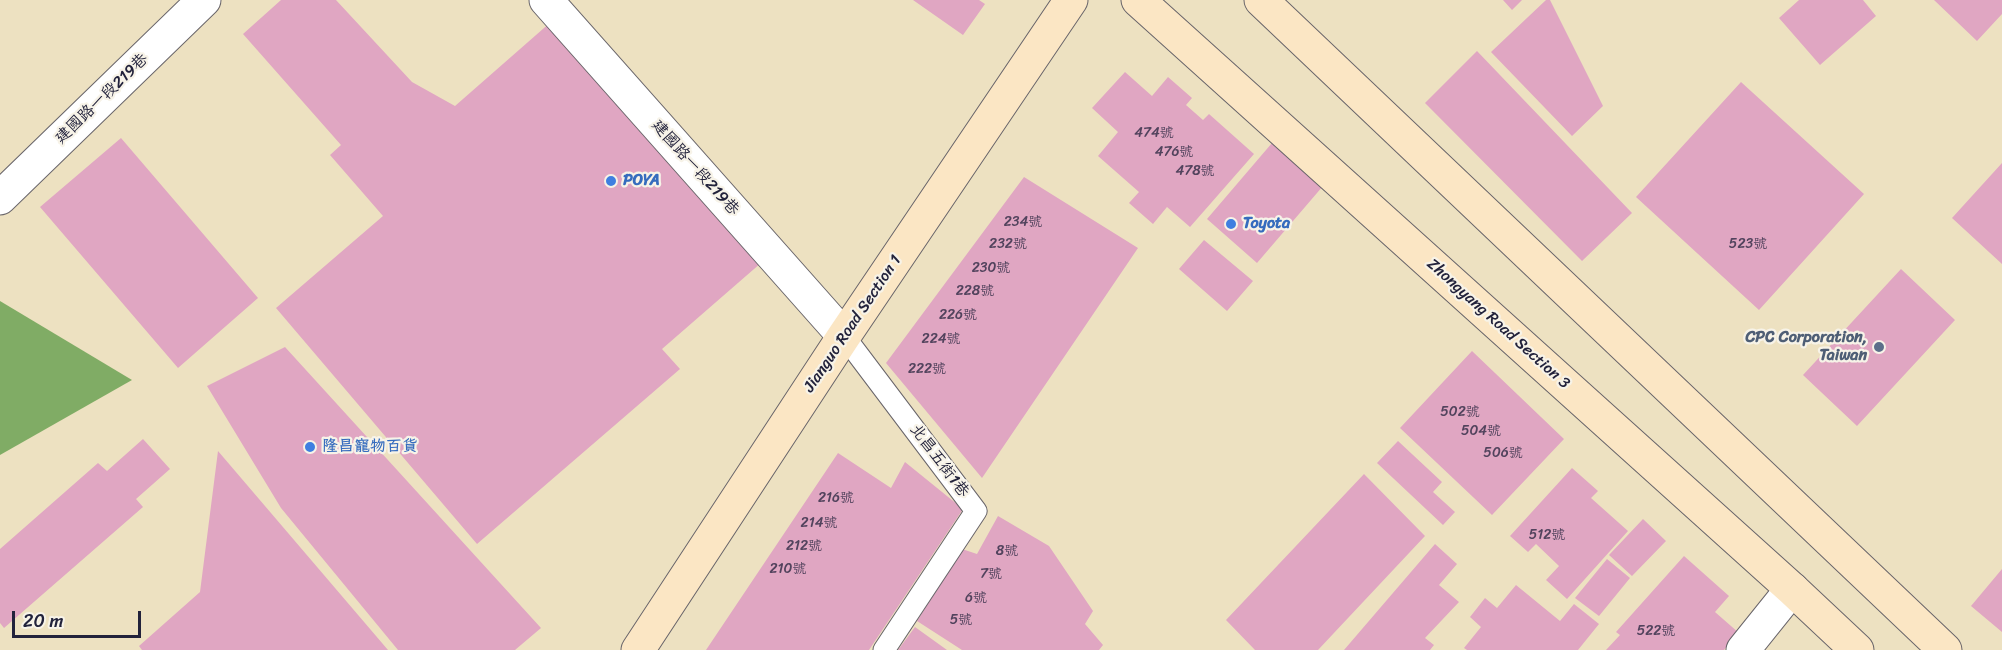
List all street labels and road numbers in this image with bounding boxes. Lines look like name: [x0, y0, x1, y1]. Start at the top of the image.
street label: 建國路一段219巷: [51, 50, 153, 148]
street label: 建國路一段219巷: [647, 116, 743, 220]
street label: Jianguo Road Section 1: [800, 252, 906, 396]
street label: Zhongyang Road Section 3: [1423, 255, 1573, 393]
street label: 北昌五街1巷: [905, 421, 973, 501]

